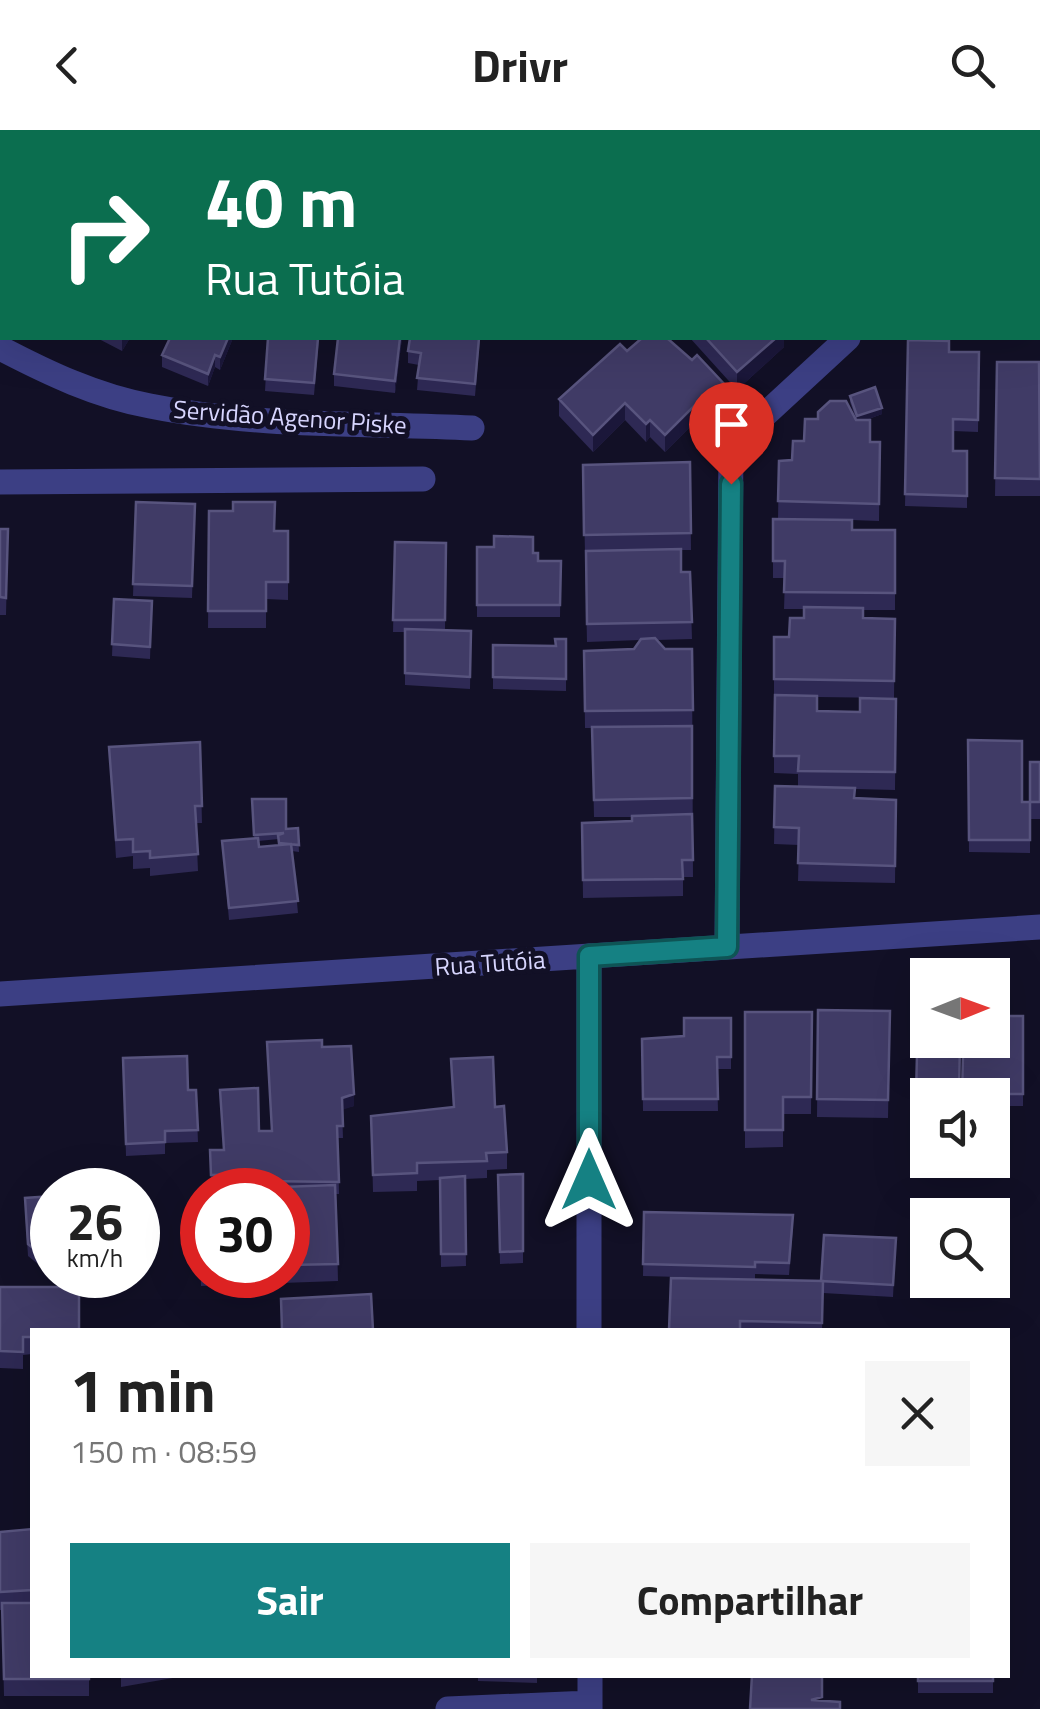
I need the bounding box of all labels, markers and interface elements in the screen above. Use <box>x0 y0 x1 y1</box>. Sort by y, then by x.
text: Drivr <box>472 31 568 99</box>
icon: back <box>40 38 95 93</box>
icon: search <box>945 38 1000 93</box>
text: 40 m <box>205 148 358 254</box>
icon: right <box>40 170 170 300</box>
text: Rua Tutóia <box>205 244 405 312</box>
pin <box>689 382 774 485</box>
street label: Servidão Agenor Piske <box>172 390 408 444</box>
icon: arrive <box>704 397 759 452</box>
street label: Rua Tutóia <box>433 940 547 986</box>
north arrow <box>910 958 1010 1058</box>
map controls <box>910 958 1010 1298</box>
button: sound <box>910 1078 1010 1178</box>
position arrow <box>537 1128 641 1232</box>
speed limit sign: 30 <box>180 1168 310 1298</box>
text: 26 <box>67 1183 123 1259</box>
button: search <box>910 1198 1010 1298</box>
text: km/h <box>67 1239 123 1277</box>
text: 1 min <box>70 1344 216 1435</box>
button: close <box>865 1361 970 1466</box>
text: 150 m · 08:59 <box>70 1427 257 1475</box>
button: Sair <box>70 1543 510 1658</box>
button: Compartilhar <box>530 1543 970 1658</box>

